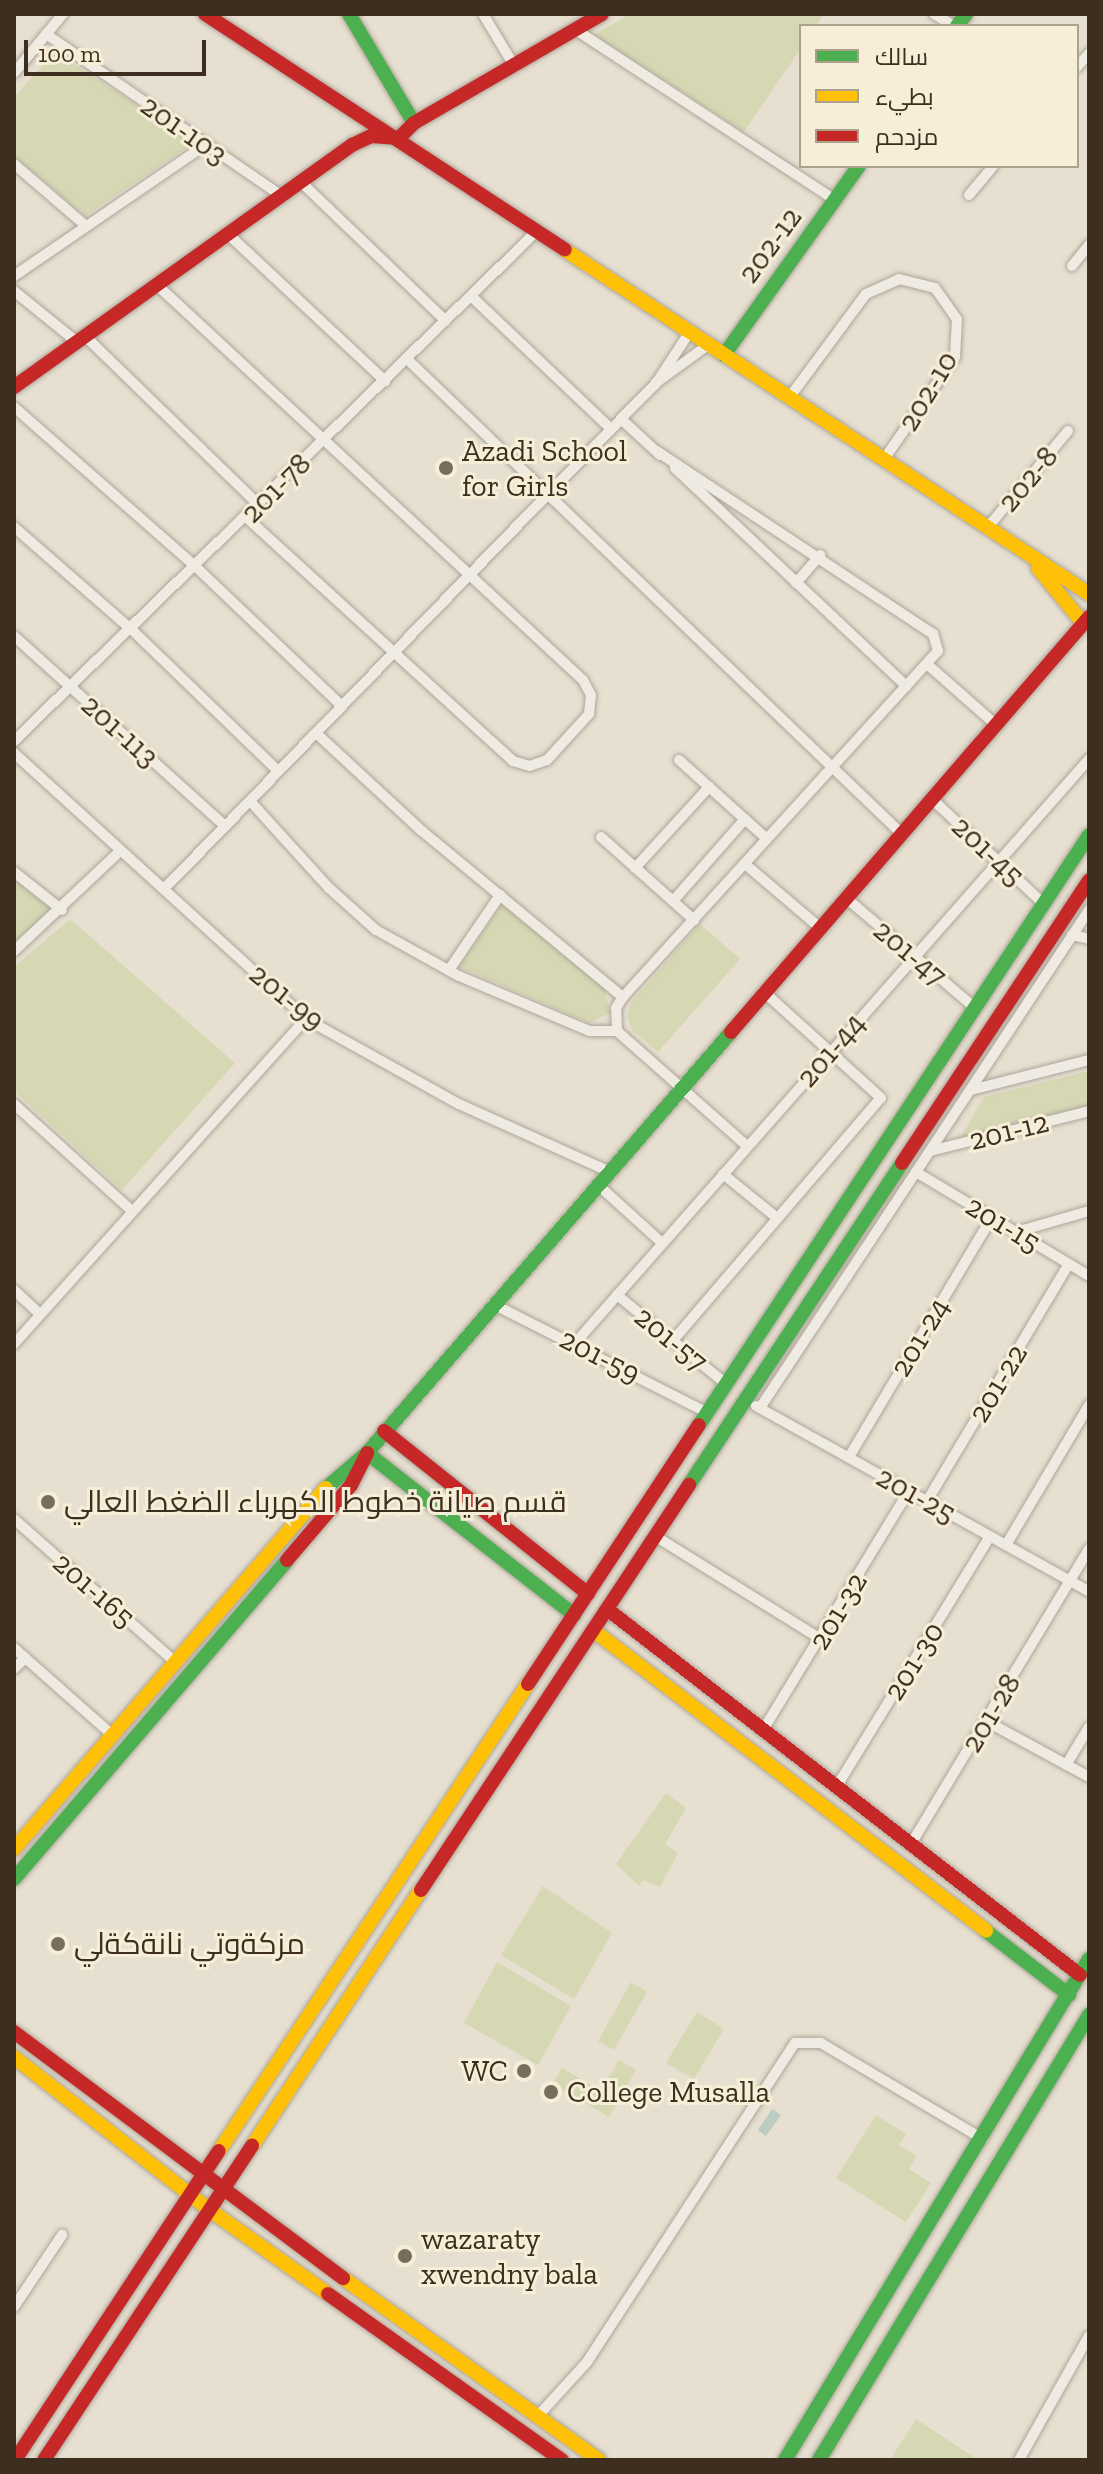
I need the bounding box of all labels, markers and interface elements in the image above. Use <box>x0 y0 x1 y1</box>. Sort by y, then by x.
scale bar <box>28 24 210 74</box>
legend <box>799 24 1079 168</box>
text: 100 m <box>38 39 101 68</box>
text: سالك <box>875 42 928 71</box>
text: بطيء <box>875 82 934 111</box>
street label: 201-103 <box>134 87 234 173</box>
text: مزدحم <box>875 122 938 151</box>
street label: 202-12 <box>730 200 810 290</box>
street label: 202-10 <box>890 344 966 438</box>
place label: Azadi School for Girls <box>462 433 627 504</box>
street label: 202-8 <box>990 439 1066 519</box>
street label: 201-78 <box>234 446 318 530</box>
marker: Azadi School for Girls <box>437 459 455 477</box>
street label: 201-113 <box>74 687 166 775</box>
street label: 201-45 <box>944 809 1032 893</box>
street label: 201-47 <box>866 912 954 994</box>
street label: 201-99 <box>242 956 332 1038</box>
street label: 201-44 <box>789 1005 873 1095</box>
street label: 201-12 <box>965 1104 1053 1158</box>
street label: 201-15 <box>959 1188 1047 1260</box>
street label: 201-24 <box>883 1291 957 1383</box>
street label: 201-57 <box>627 1299 715 1379</box>
street label: 201-59 <box>554 1321 646 1391</box>
street label: 201-22 <box>961 1337 1035 1429</box>
street label: 201-25 <box>870 1459 962 1531</box>
place label: قسم صيانة خطوط الكهرباء الضغط العالي <box>64 1484 567 1520</box>
marker: قسم صيانة خطوط الكهرباء الضغط العالي <box>39 1493 57 1511</box>
street label: 201-165 <box>46 1545 142 1635</box>
street label: 201-32 <box>801 1566 875 1656</box>
street label: 201-30 <box>876 1615 952 1707</box>
street label: 201-28 <box>954 1667 1028 1759</box>
place label: مزكةوتي نانةكةلي <box>74 1926 305 1962</box>
marker: مزكةوتي نانةكةلي <box>49 1935 67 1953</box>
place label: WC <box>461 2053 508 2089</box>
marker: WC <box>515 2062 533 2080</box>
place label: College Musalla <box>567 2074 770 2110</box>
marker: College Musalla <box>542 2083 560 2101</box>
place label: wazaraty xwendny bala <box>421 2221 598 2292</box>
marker: wazaraty xwendny bala <box>396 2247 414 2265</box>

